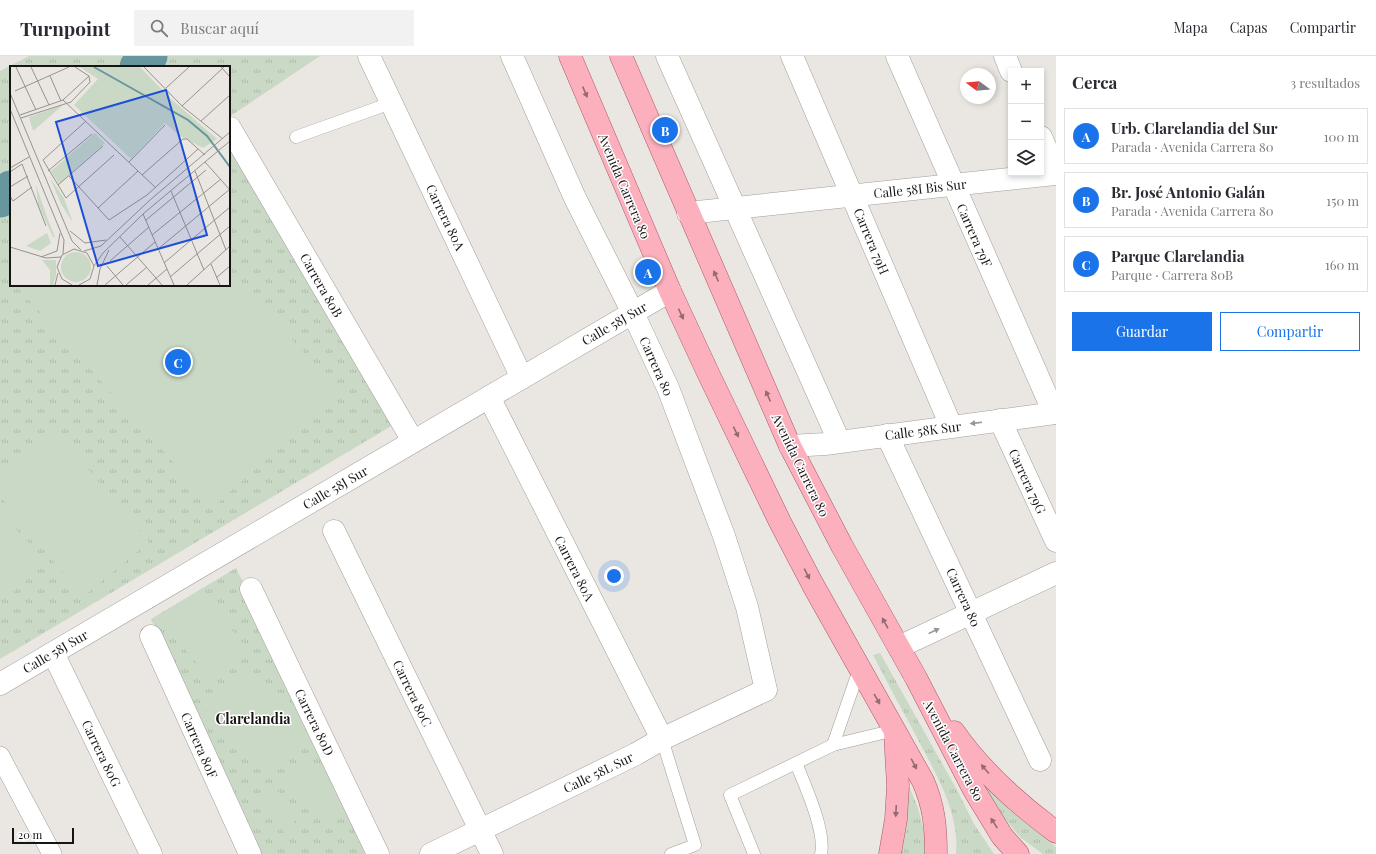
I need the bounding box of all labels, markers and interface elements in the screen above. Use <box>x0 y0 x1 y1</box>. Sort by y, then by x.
search box <box>134 10 414 46</box>
text: Turnpoint <box>20 15 110 41</box>
icon: search <box>148 17 170 39</box>
text: Buscar aquí <box>180 18 259 38</box>
text: Mapa <box>1173 18 1208 37</box>
text: Capas <box>1230 18 1268 37</box>
text: Compartir <box>1290 18 1356 37</box>
inset map <box>10 66 230 286</box>
north arrow <box>960 68 996 104</box>
map controls <box>1008 68 1044 176</box>
button: + <box>1008 68 1044 104</box>
text: Cerca <box>1072 71 1117 93</box>
text: 3 resultados <box>1290 74 1360 91</box>
one-way arrow <box>582 86 588 97</box>
button: − <box>1008 104 1044 140</box>
pin: B <box>652 115 678 145</box>
text: Urb. Clarelandia del Sur <box>1111 118 1278 138</box>
text: A <box>1082 128 1090 145</box>
text: 100 m <box>1324 128 1359 145</box>
street label: Avenida Carrera 80 <box>595 130 655 241</box>
text: Parada · Avenida Carrera 80 <box>1111 138 1273 155</box>
button: layers <box>1008 140 1044 176</box>
street label: Calle 58I Bis Sur <box>873 175 968 201</box>
street label: Carrera 80A <box>423 181 470 254</box>
text: Br. José Antonio Galán <box>1111 182 1265 202</box>
text: B <box>1082 192 1090 209</box>
text: 150 m <box>1326 192 1359 209</box>
street label: Carrera 79F <box>953 201 997 270</box>
text: Parada · Avenida Carrera 80 <box>1111 202 1273 219</box>
street label: Carrera 79H <box>850 205 894 277</box>
text: Parque Clarelandia <box>1111 246 1244 266</box>
street label: Carrera 80B <box>297 250 347 320</box>
text: C <box>1081 256 1091 273</box>
text: 160 m <box>1325 256 1359 273</box>
pin: A <box>635 257 661 287</box>
text: Parque · Carrera 80B <box>1111 266 1233 283</box>
one-way arrow <box>713 271 719 282</box>
street label: Calle 58J Sur <box>578 297 650 348</box>
one-way arrow <box>678 309 684 321</box>
button: Guardar <box>1072 312 1212 351</box>
button: Compartir <box>1220 312 1360 351</box>
street label: Carrera 80 <box>636 334 678 399</box>
pin: C <box>165 347 191 377</box>
one-way arrow <box>764 389 770 401</box>
street label: Avenida Carrera 80 <box>768 410 833 520</box>
street label: Calle 58K Sur <box>884 417 962 443</box>
one-way arrow <box>970 420 982 426</box>
one-way arrow <box>733 426 739 437</box>
street label: Carrera 79G <box>1006 446 1050 516</box>
street label: Calle 58J Sur <box>299 461 371 512</box>
street label: Carrera 80A <box>551 532 599 604</box>
street label: Carrera 80 <box>943 565 985 629</box>
your location <box>604 566 624 586</box>
one-way arrow <box>804 568 810 579</box>
one-way arrow <box>882 617 888 629</box>
street label: Calle 58J Sur <box>19 625 91 676</box>
one-way arrow <box>928 628 940 634</box>
street label: Carrera 80C <box>390 657 436 729</box>
street label: Carrera 80D <box>291 686 339 758</box>
one-way arrow <box>874 693 881 705</box>
street label: Avenida Carrera 80 <box>920 695 988 804</box>
street label: Carrera 80F <box>178 709 222 781</box>
district label: Clarelandia <box>215 709 291 728</box>
street label: Carrera 80G <box>79 717 125 789</box>
street label: Calle 58L Sur <box>560 748 636 796</box>
one-way arrow <box>911 758 918 769</box>
one-way arrow <box>980 764 989 774</box>
one-way arrow <box>893 805 900 817</box>
one-way arrow <box>990 818 998 828</box>
scale bar <box>12 826 74 845</box>
text: 20 m <box>18 827 42 842</box>

